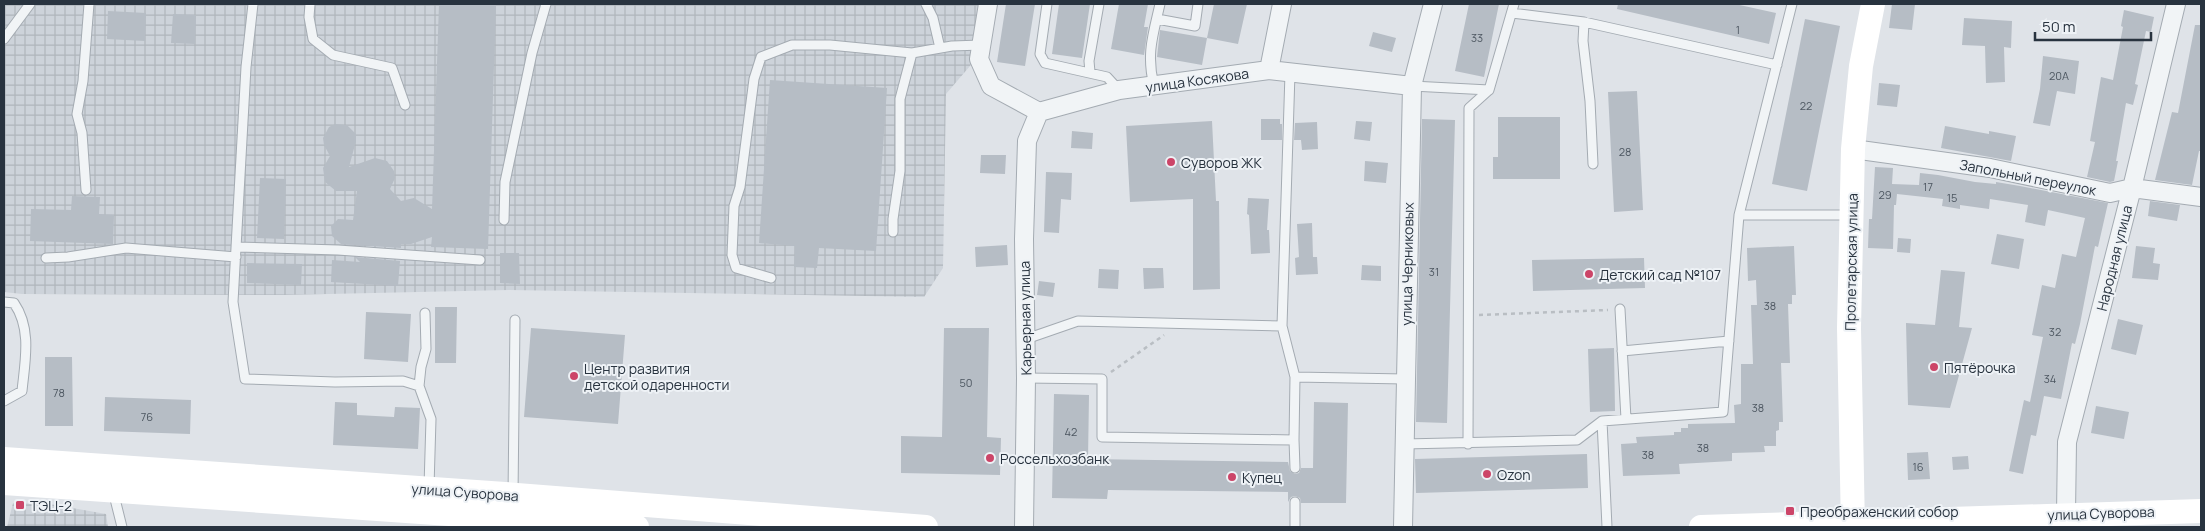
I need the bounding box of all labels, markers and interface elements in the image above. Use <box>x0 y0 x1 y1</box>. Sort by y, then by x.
scale bar <box>2035 10 2151 42</box>
text: 50 m <box>2042 16 2076 37</box>
house number: 1 <box>1736 22 1740 37</box>
house number: 33 <box>1471 30 1483 45</box>
street label: улица Косякова <box>1144 63 1250 97</box>
house number: 20А <box>2049 68 2069 83</box>
house number: 22 <box>1800 98 1812 113</box>
house number: 28 <box>1619 144 1631 159</box>
place label: Суворов ЖК <box>1181 153 1263 172</box>
street label: Запольный переулок <box>1958 154 2099 200</box>
marker: Суворов ЖК <box>1165 156 1177 168</box>
house number: 17 <box>1923 179 1933 194</box>
house number: 29 <box>1878 187 1892 202</box>
house number: 15 <box>1947 190 1957 205</box>
street label: Пролетарская улица <box>1840 193 1862 331</box>
street label: улица Черниковых <box>1396 201 1418 326</box>
street label: Народная улица <box>2092 203 2136 313</box>
street label: Карьерная улица <box>1015 261 1035 375</box>
house number: 31 <box>1429 264 1439 279</box>
place label: Детский сад №107 <box>1599 265 1721 284</box>
marker: Детский сад №107 <box>1583 268 1595 280</box>
house number: 38 <box>1764 298 1776 313</box>
house number: 32 <box>2049 324 2061 339</box>
place label: Пятёрочка <box>1944 358 2016 377</box>
place label: Центр развития детской одаренности <box>584 359 729 394</box>
marker: Пятёрочка <box>1928 361 1940 373</box>
marker: Центр развития детской одаренности <box>568 370 580 382</box>
house number: 34 <box>2044 371 2056 386</box>
house number: 50 <box>959 375 973 390</box>
house number: 78 <box>53 385 65 400</box>
house number: 38 <box>1752 400 1764 415</box>
house number: 76 <box>141 409 153 424</box>
house number: 42 <box>1065 424 1077 439</box>
house number: 38 <box>1697 440 1709 455</box>
house number: 38 <box>1642 447 1654 462</box>
place label: Россельхозбанк <box>1000 449 1110 468</box>
marker: Россельхозбанк <box>984 452 996 464</box>
house number: 16 <box>1912 459 1924 474</box>
place label: Ozon <box>1497 465 1531 484</box>
place label: Купец <box>1242 468 1282 487</box>
marker: Ozon <box>1481 468 1493 480</box>
marker: Купец <box>1226 471 1238 483</box>
street label: улица Суворова <box>411 479 519 505</box>
place label: ТЭЦ-2 <box>30 496 72 515</box>
marker: ТЭЦ-2 <box>14 499 26 511</box>
place label: Преображенский собор <box>1800 502 1959 521</box>
street label: улица Суворова <box>2047 502 2155 524</box>
marker: Преображенский собор <box>1784 505 1796 517</box>

